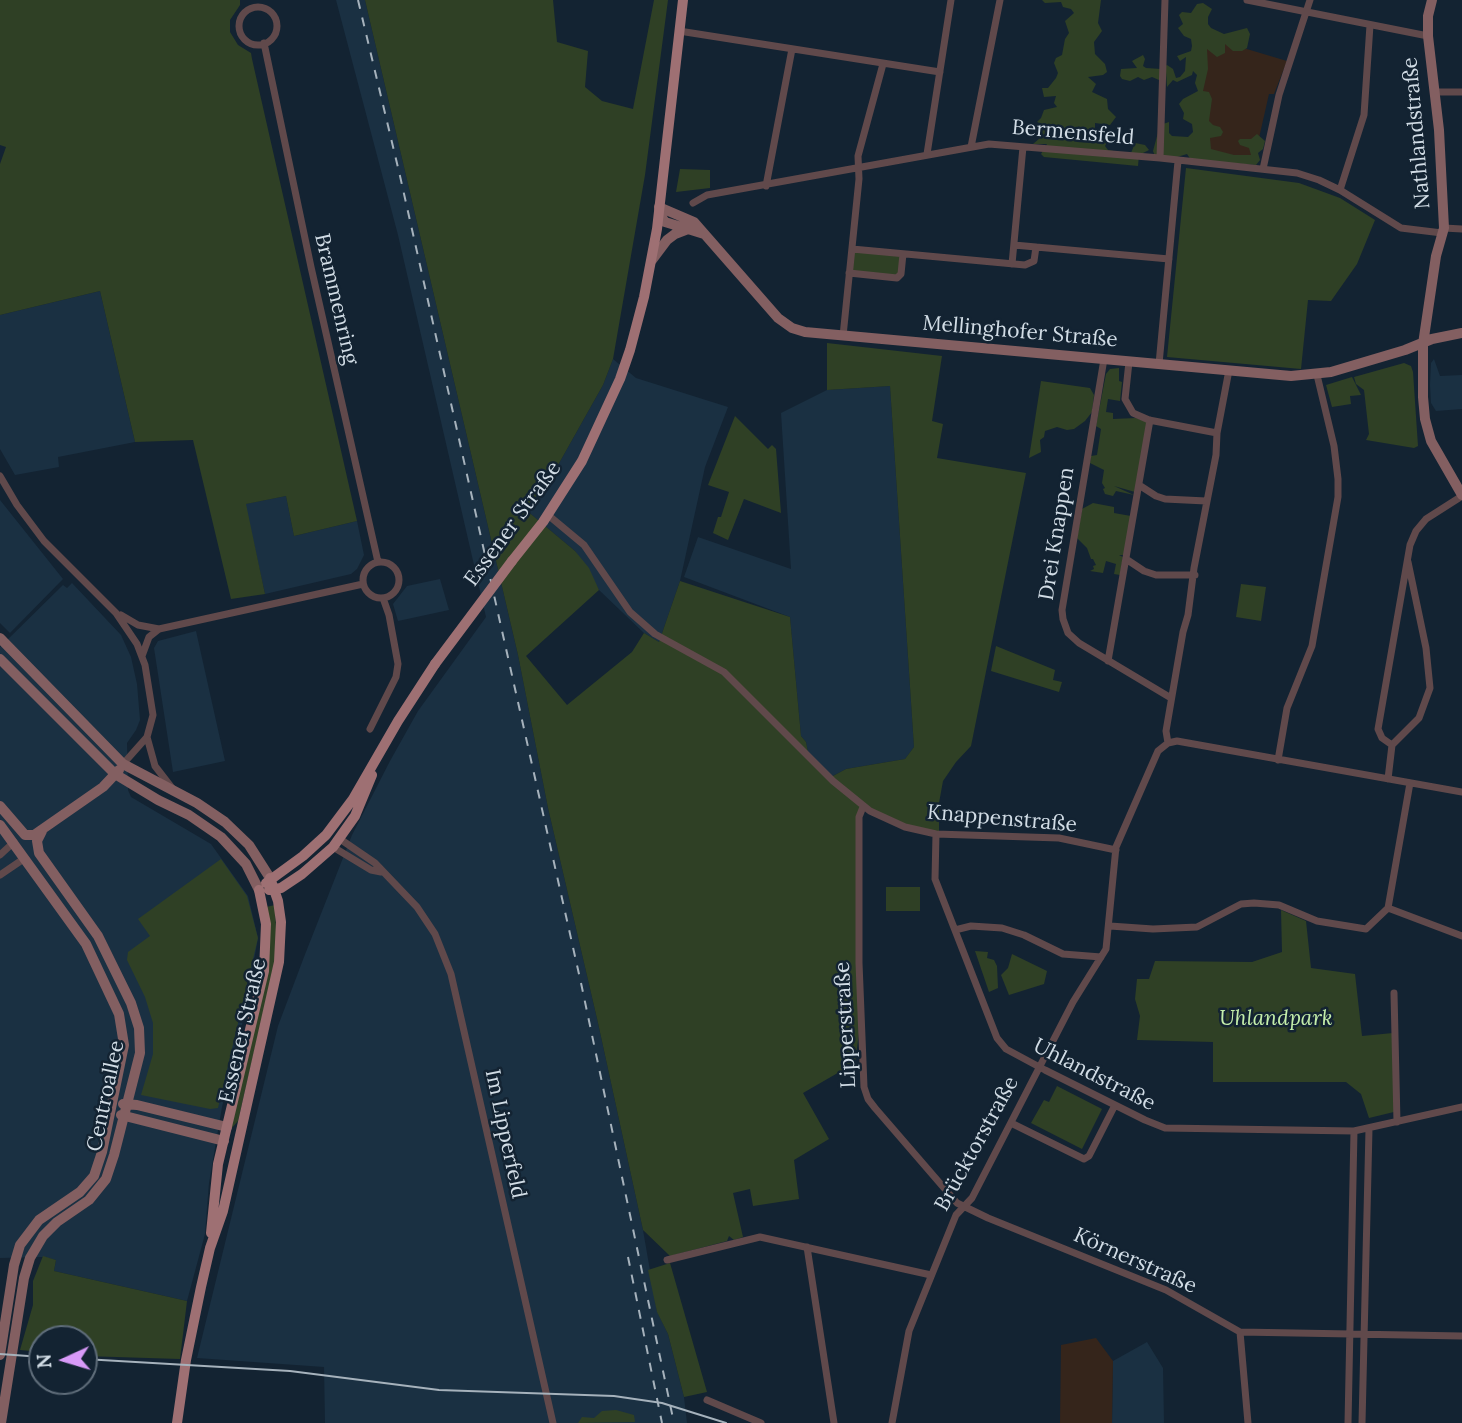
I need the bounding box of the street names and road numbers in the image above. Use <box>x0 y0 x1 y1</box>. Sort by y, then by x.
street label: Nathlandstraße <box>1398 56 1436 210</box>
street label: Bermensfeld <box>1011 115 1135 151</box>
street label: Brammenring <box>309 231 363 367</box>
street label: Mellinghofer Straße <box>921 311 1119 353</box>
street label: Essener Straße <box>459 457 567 591</box>
street label: Drei Knappen <box>1034 466 1080 602</box>
street label: Knappenstraße <box>926 800 1078 838</box>
street label: Essener Straße <box>214 956 272 1106</box>
street label: Lipperstraße <box>830 961 862 1089</box>
street label: Uhlandstraße <box>1029 1033 1159 1117</box>
street label: Centroallee <box>82 1038 130 1154</box>
street label: Im Lipperfeld <box>479 1067 531 1201</box>
street label: Brücktorstraße <box>930 1072 1024 1216</box>
street label: Körnerstraße <box>1070 1223 1200 1299</box>

